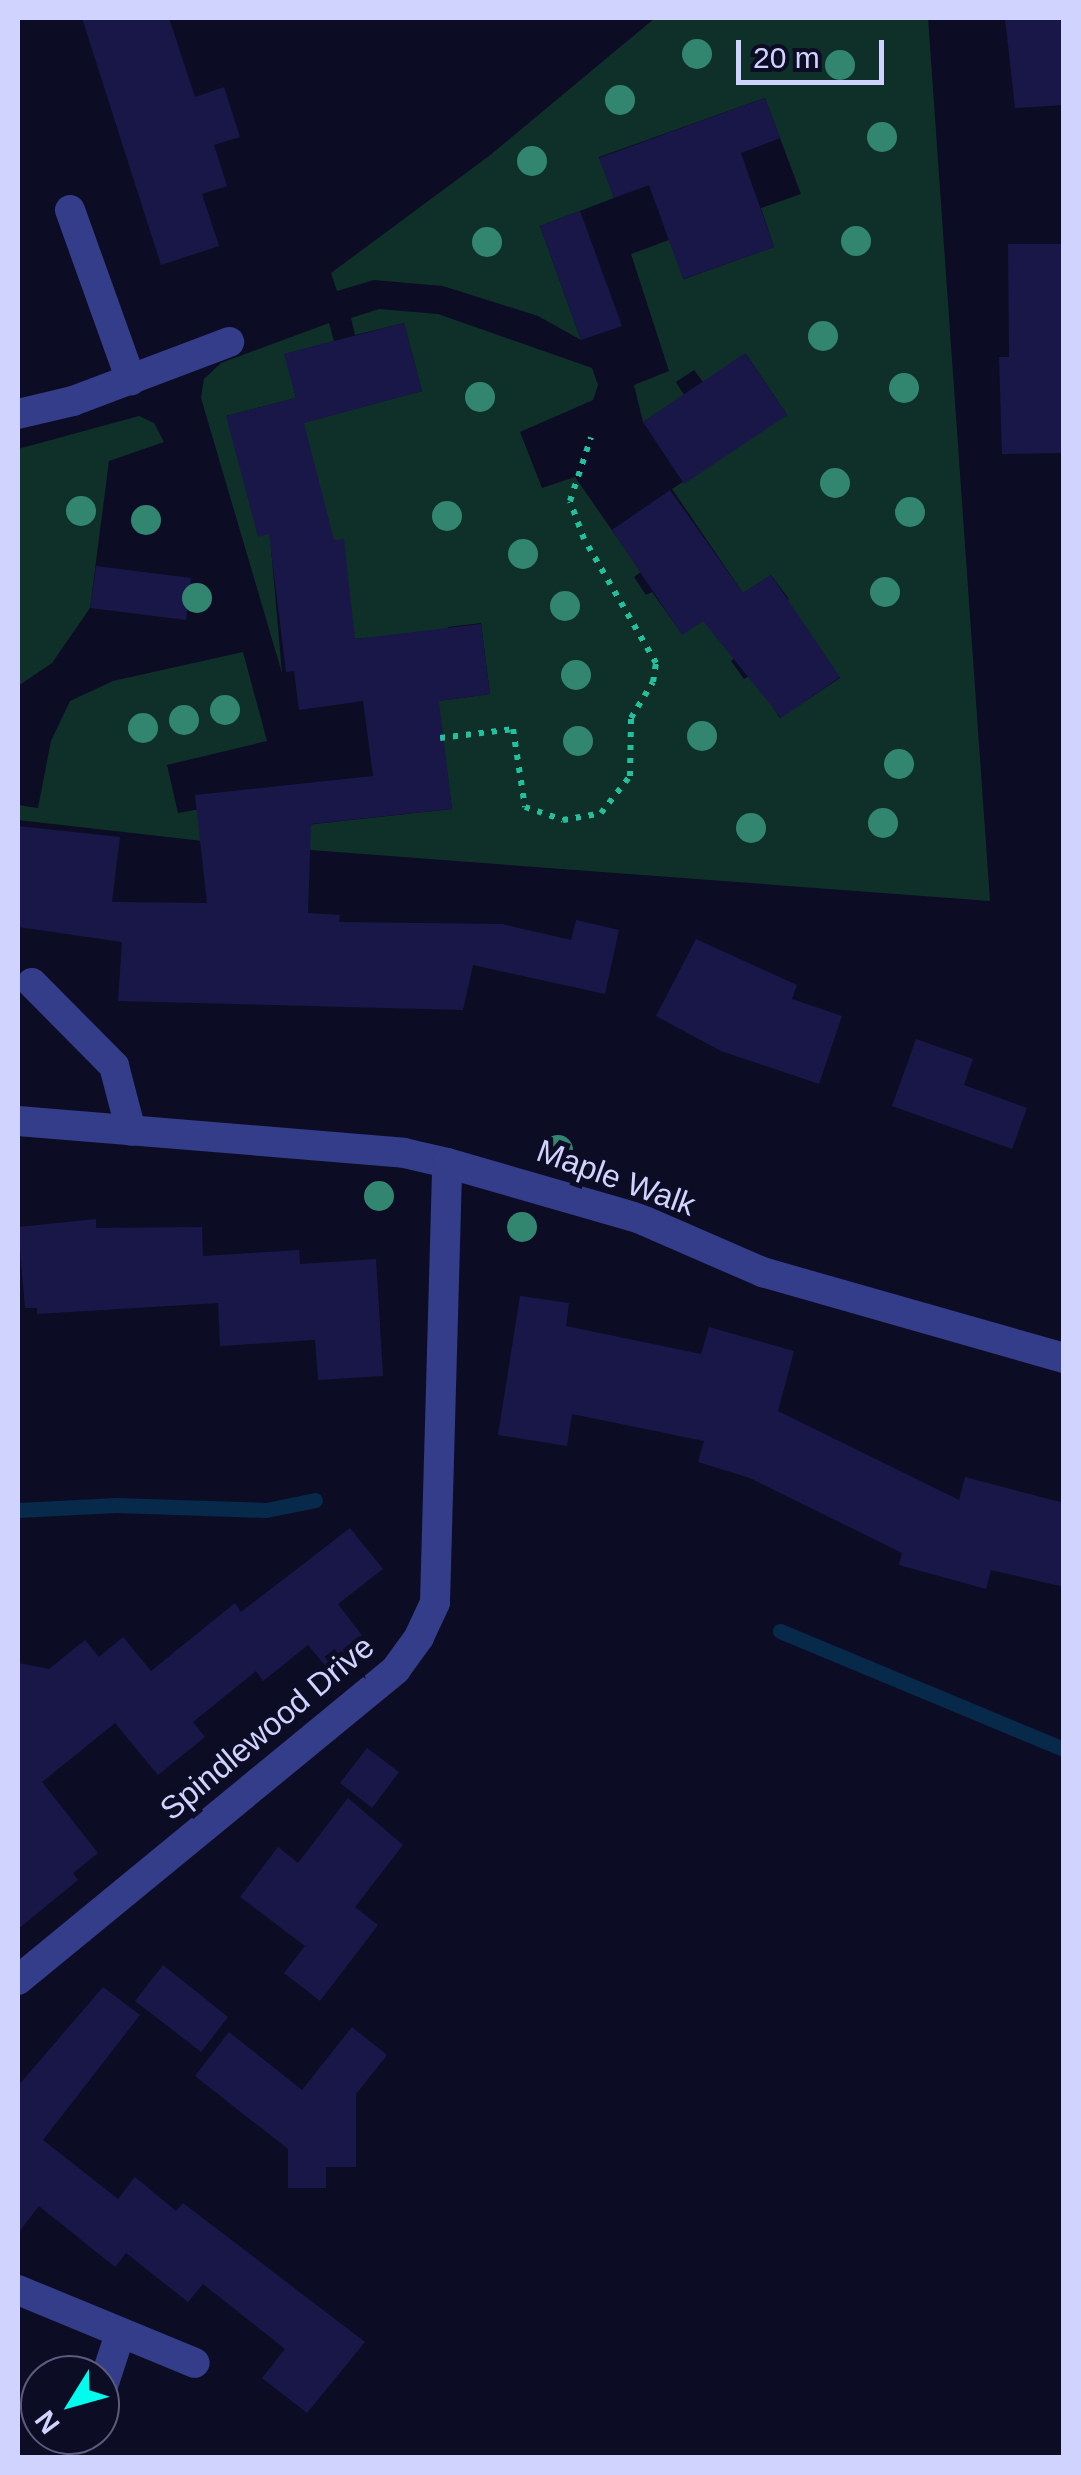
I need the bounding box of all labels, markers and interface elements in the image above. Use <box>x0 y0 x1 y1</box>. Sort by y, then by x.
scale bar <box>741 20 888 82</box>
text: 20 m <box>753 41 820 74</box>
street label: Maple Walk <box>531 1132 701 1224</box>
street label: Spindlewood Drive <box>152 1628 382 1828</box>
north arrow <box>20 2355 120 2455</box>
text: N <box>29 2405 66 2440</box>

